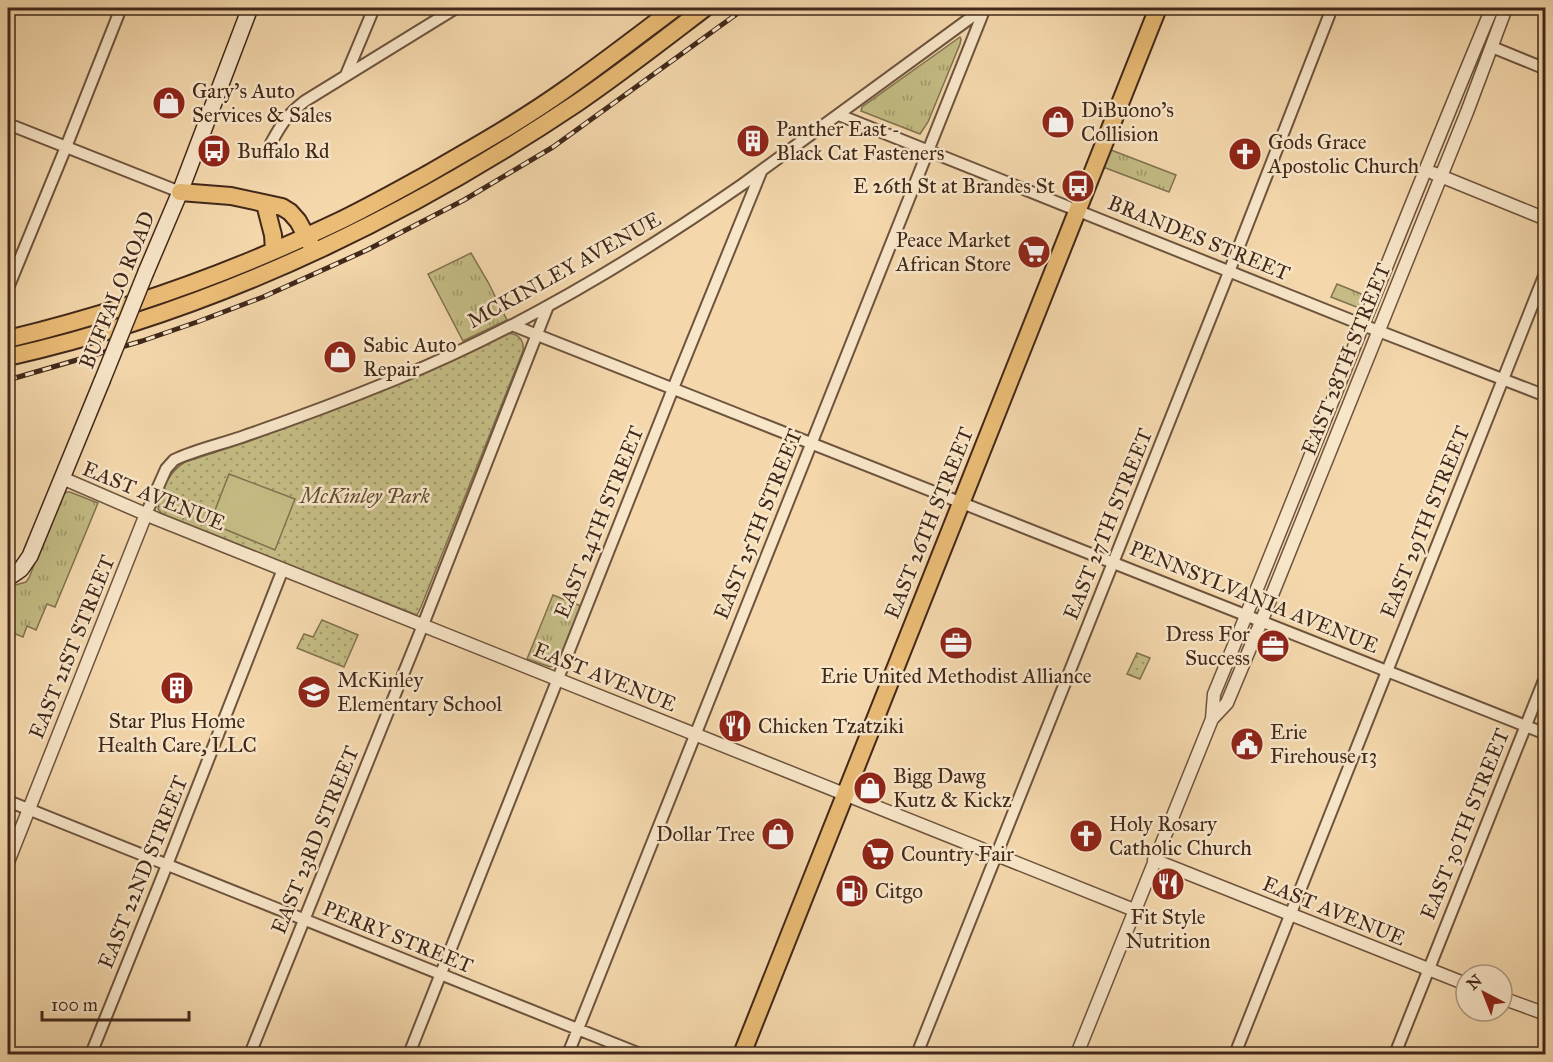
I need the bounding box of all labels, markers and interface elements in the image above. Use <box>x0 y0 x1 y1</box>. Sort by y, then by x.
place label: Gary's Auto Services & Sales <box>192 78 332 128</box>
shop icon: Gary's Auto Services & Sales <box>151 85 187 121</box>
place label: DiBuono's Collision <box>1081 97 1174 147</box>
shop icon: DiBuono's Collision <box>1040 104 1076 140</box>
place label: Panther East - Black Cat Fasteners <box>776 116 944 166</box>
building icon: Panther East - Black Cat Fasteners <box>735 123 771 159</box>
place label: Gods Grace Apostolic Church <box>1267 129 1420 179</box>
bus stop icon: Buffalo Rd <box>196 133 232 169</box>
church icon: Gods Grace Apostolic Church <box>1227 136 1263 172</box>
place label: Buffalo Rd <box>237 138 330 164</box>
bus stop icon: E 26th St at Brandes St <box>1060 168 1096 204</box>
place label: E 26th St at Brandes St <box>853 173 1056 199</box>
street label: BRANDES STREET <box>1104 190 1294 286</box>
street label: MCKINLEY AVENUE <box>463 206 665 334</box>
street label: BUFFALO ROAD <box>74 207 160 373</box>
place label: Peace Market African Store <box>895 227 1012 277</box>
supermarket icon: Peace Market African Store <box>1016 234 1052 270</box>
street label: EAST 28TH STREET <box>1296 259 1396 459</box>
place label: Sabic Auto Repair <box>363 332 457 382</box>
shop icon: Sabic Auto Repair <box>322 339 358 375</box>
street label: EAST 24TH STREET <box>549 422 649 622</box>
street label: EAST 29TH STREET <box>1375 422 1475 622</box>
street label: EAST 26TH STREET <box>879 423 979 623</box>
street label: EAST 25TH STREET <box>708 425 808 623</box>
street label: EAST 27TH STREET <box>1058 425 1158 623</box>
street label: EAST AVENUE <box>79 456 229 536</box>
park label: McKinley Park <box>298 483 431 509</box>
street label: PENNSYLVANIA AVENUE <box>1126 535 1382 659</box>
street label: EAST 21ST STREET <box>23 551 121 743</box>
place label: Dress For Success <box>1165 621 1250 671</box>
office icon: Erie United Methodist Alliance <box>938 625 974 661</box>
office icon: Dress For Success <box>1255 628 1291 664</box>
street label: EAST AVENUE <box>530 637 680 717</box>
place label: Erie United Methodist Alliance <box>820 663 1092 689</box>
place label: McKinley Elementary School <box>337 667 502 717</box>
building icon: Star Plus Home Health Care, LLC <box>159 670 195 706</box>
school or university icon: McKinley Elementary School <box>296 674 332 710</box>
place label: Star Plus Home Health Care, LLC <box>97 708 257 758</box>
restaurant icon: Chicken Tzatziki <box>717 708 753 744</box>
place label: Chicken Tzatziki <box>758 713 904 739</box>
place label: Erie Firehouse 13 <box>1270 719 1377 769</box>
street label: EAST 30TH STREET <box>1415 725 1515 923</box>
public building icon: Erie Firehouse 13 <box>1229 726 1265 762</box>
street label: EAST 23RD STREET <box>265 742 365 938</box>
place label: Bigg Dawg Kutz & Kickz <box>893 763 1012 813</box>
shop icon: Bigg Dawg Kutz & Kickz <box>852 770 888 806</box>
street label: EAST 22ND STREET <box>92 772 194 972</box>
place label: Holy Rosary Catholic Church <box>1109 811 1252 861</box>
shop icon: Dollar Tree <box>760 816 796 852</box>
church icon: Holy Rosary Catholic Church <box>1068 818 1104 854</box>
place label: Dollar Tree <box>656 821 755 847</box>
supermarket icon: Country Fair <box>860 836 896 872</box>
place label: Country Fair <box>901 841 1014 867</box>
restaurant icon: Fit Style Nutrition <box>1150 866 1186 902</box>
street label: EAST AVENUE <box>1259 871 1409 951</box>
fuel station icon: Citgo <box>834 873 870 909</box>
place label: Citgo <box>875 878 923 904</box>
street label: PERRY STREET <box>319 895 477 979</box>
place label: Fit Style Nutrition <box>1126 904 1210 954</box>
north arrow <box>1454 963 1514 1023</box>
text: N <box>1463 970 1486 994</box>
scale bar <box>42 984 189 1022</box>
text: 100 m <box>51 994 98 1016</box>

